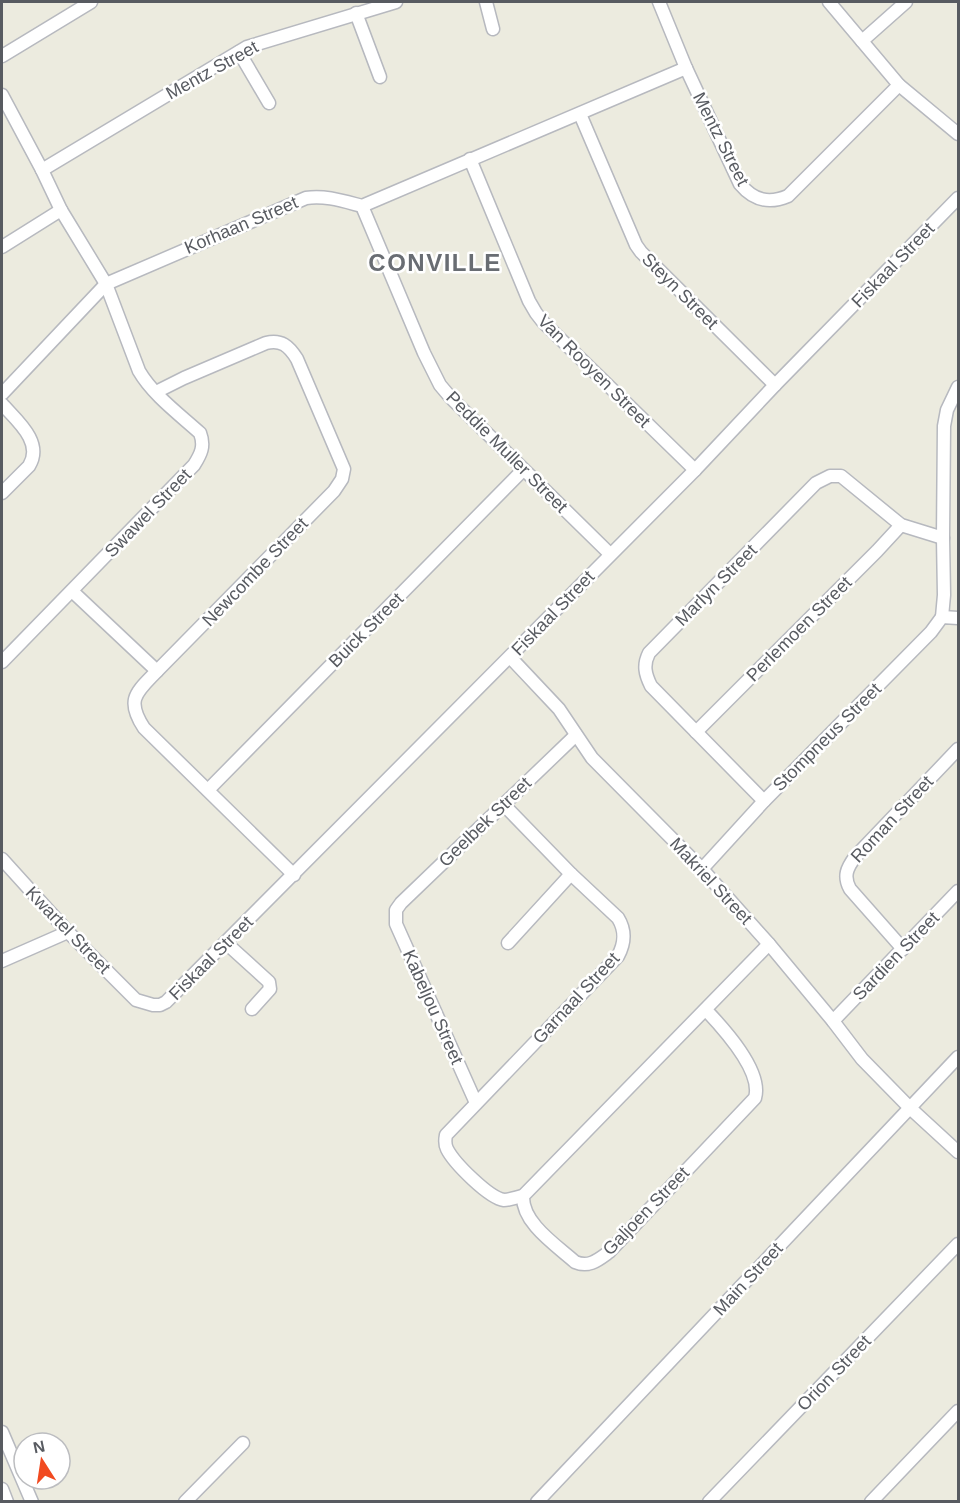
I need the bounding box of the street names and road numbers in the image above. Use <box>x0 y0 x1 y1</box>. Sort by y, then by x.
street label: Mentz Street <box>163 37 261 103</box>
street label: Mentz Street <box>689 89 753 189</box>
street label: Korhaan Street <box>181 192 301 258</box>
street label: Fiskaal Street <box>848 218 938 312</box>
street label: Steyn Street <box>638 249 722 333</box>
street label: Van Rooyen Street <box>534 311 654 431</box>
street label: Peddie Muller Street <box>442 387 572 517</box>
street label: Swawel Street <box>101 465 195 561</box>
street label: Newcombe Street <box>198 514 312 630</box>
street label: Marlyn Street <box>671 540 761 630</box>
street label: Fiskaal Street <box>508 566 598 660</box>
street label: Perlemoen Street <box>742 572 856 686</box>
street label: Buick Street <box>325 589 407 671</box>
street label: Stompneus Street <box>769 679 885 795</box>
street label: Roman Street <box>847 772 937 866</box>
street label: Geelbek Street <box>435 773 535 871</box>
street label: Makriel Street <box>666 834 756 928</box>
street label: Kwartel Street <box>22 882 114 978</box>
street label: Sardien Street <box>849 908 943 1004</box>
street label: Fiskaal Street <box>165 912 257 1004</box>
street label: Kabeljou Street <box>399 947 467 1067</box>
street label: Garnaal Street <box>529 948 623 1048</box>
street label: Galjoen Street <box>599 1163 693 1259</box>
street label: Main Street <box>709 1239 787 1319</box>
street label: Orion Street <box>793 1331 875 1415</box>

